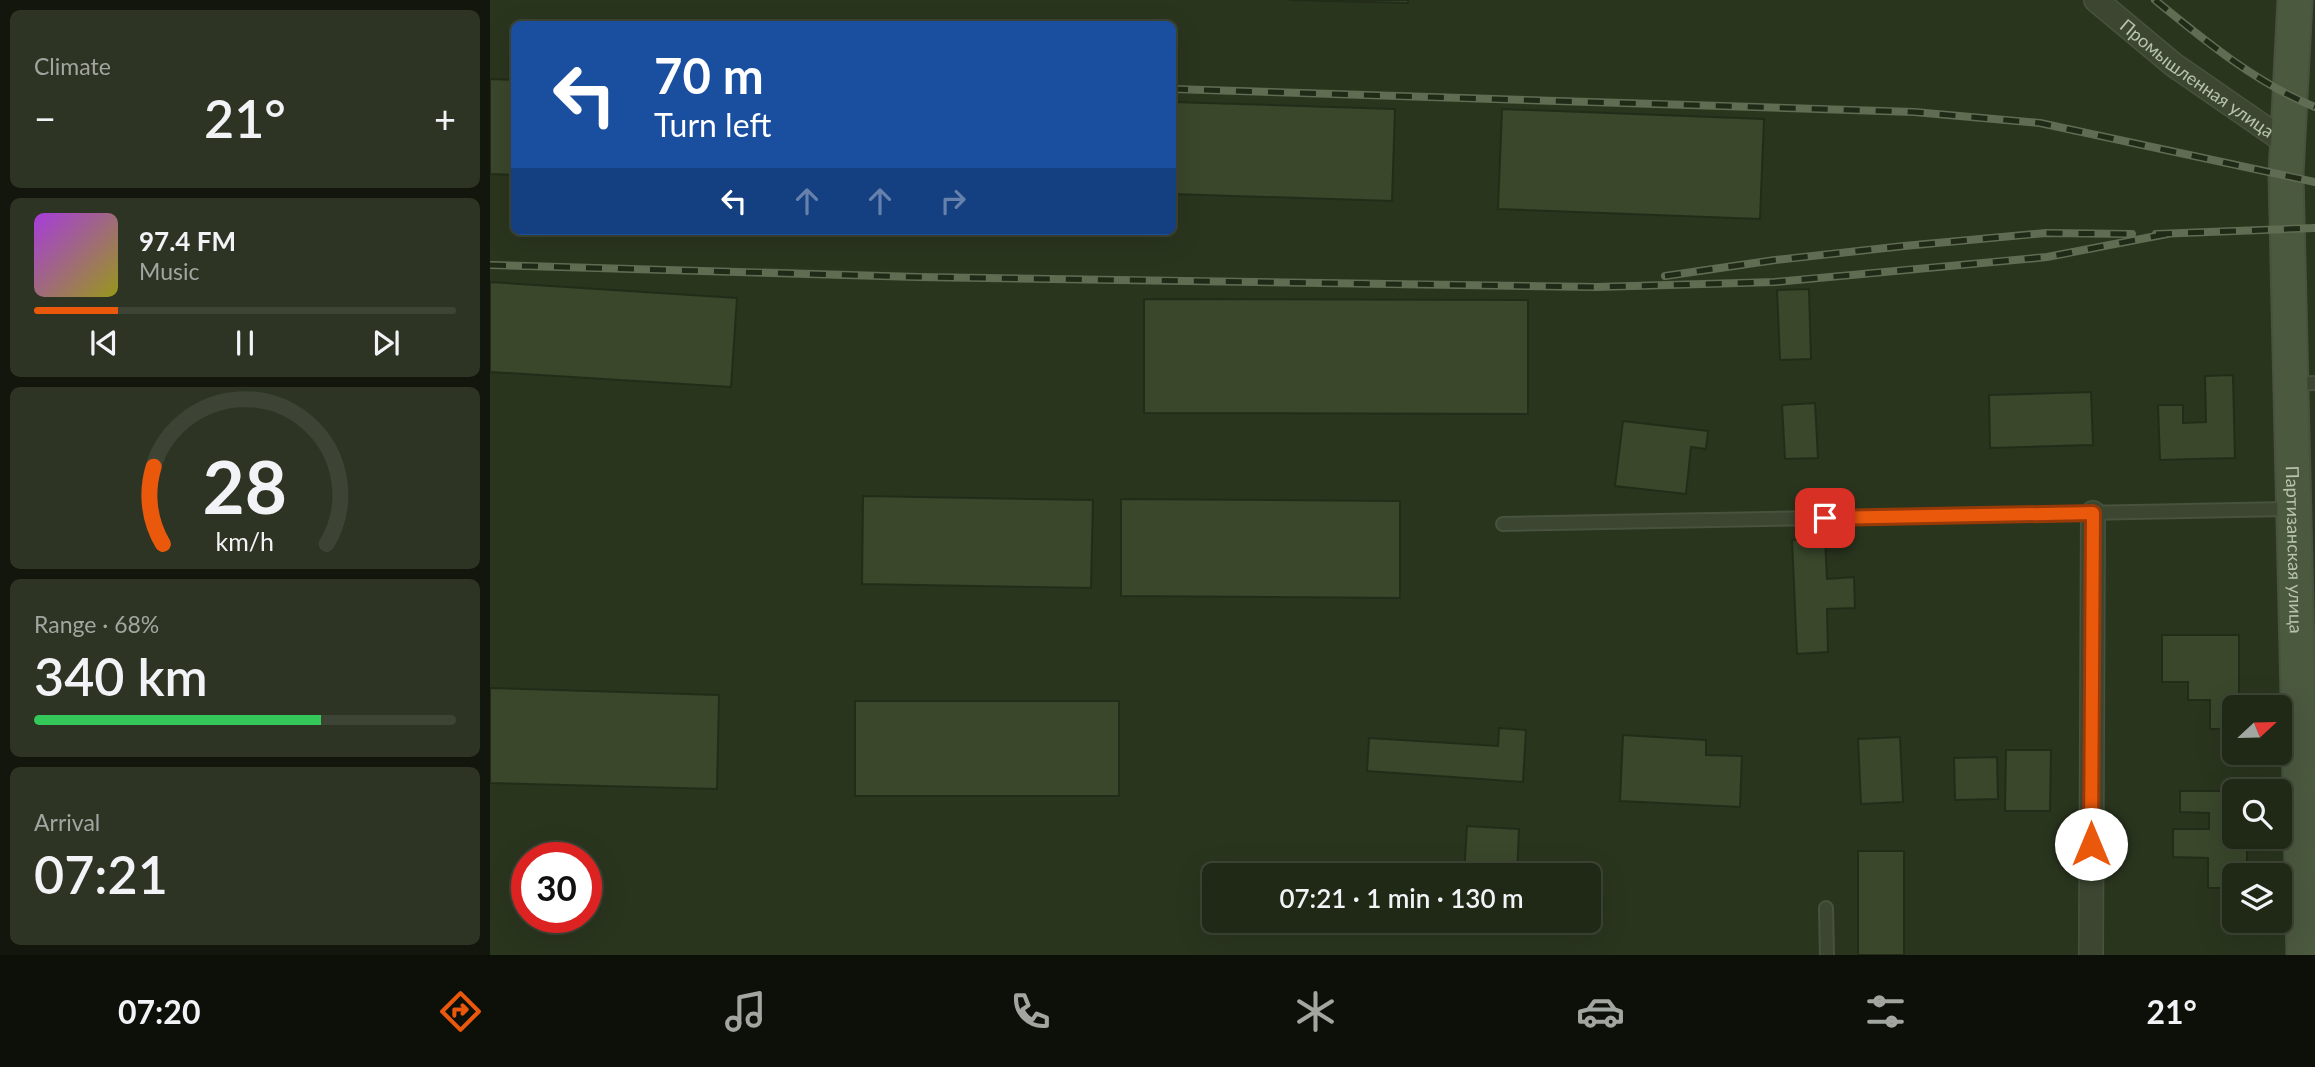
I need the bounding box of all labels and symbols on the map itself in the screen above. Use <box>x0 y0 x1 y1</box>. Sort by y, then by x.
street label: Промышленная улица <box>2116 14 2279 142</box>
street label: Партизанская улица <box>2282 465 2308 634</box>
pin <box>1795 488 1855 548</box>
north arrow <box>2222 695 2292 765</box>
position arrow <box>2054 807 2128 881</box>
speed limit sign: 30 <box>511 842 602 933</box>

